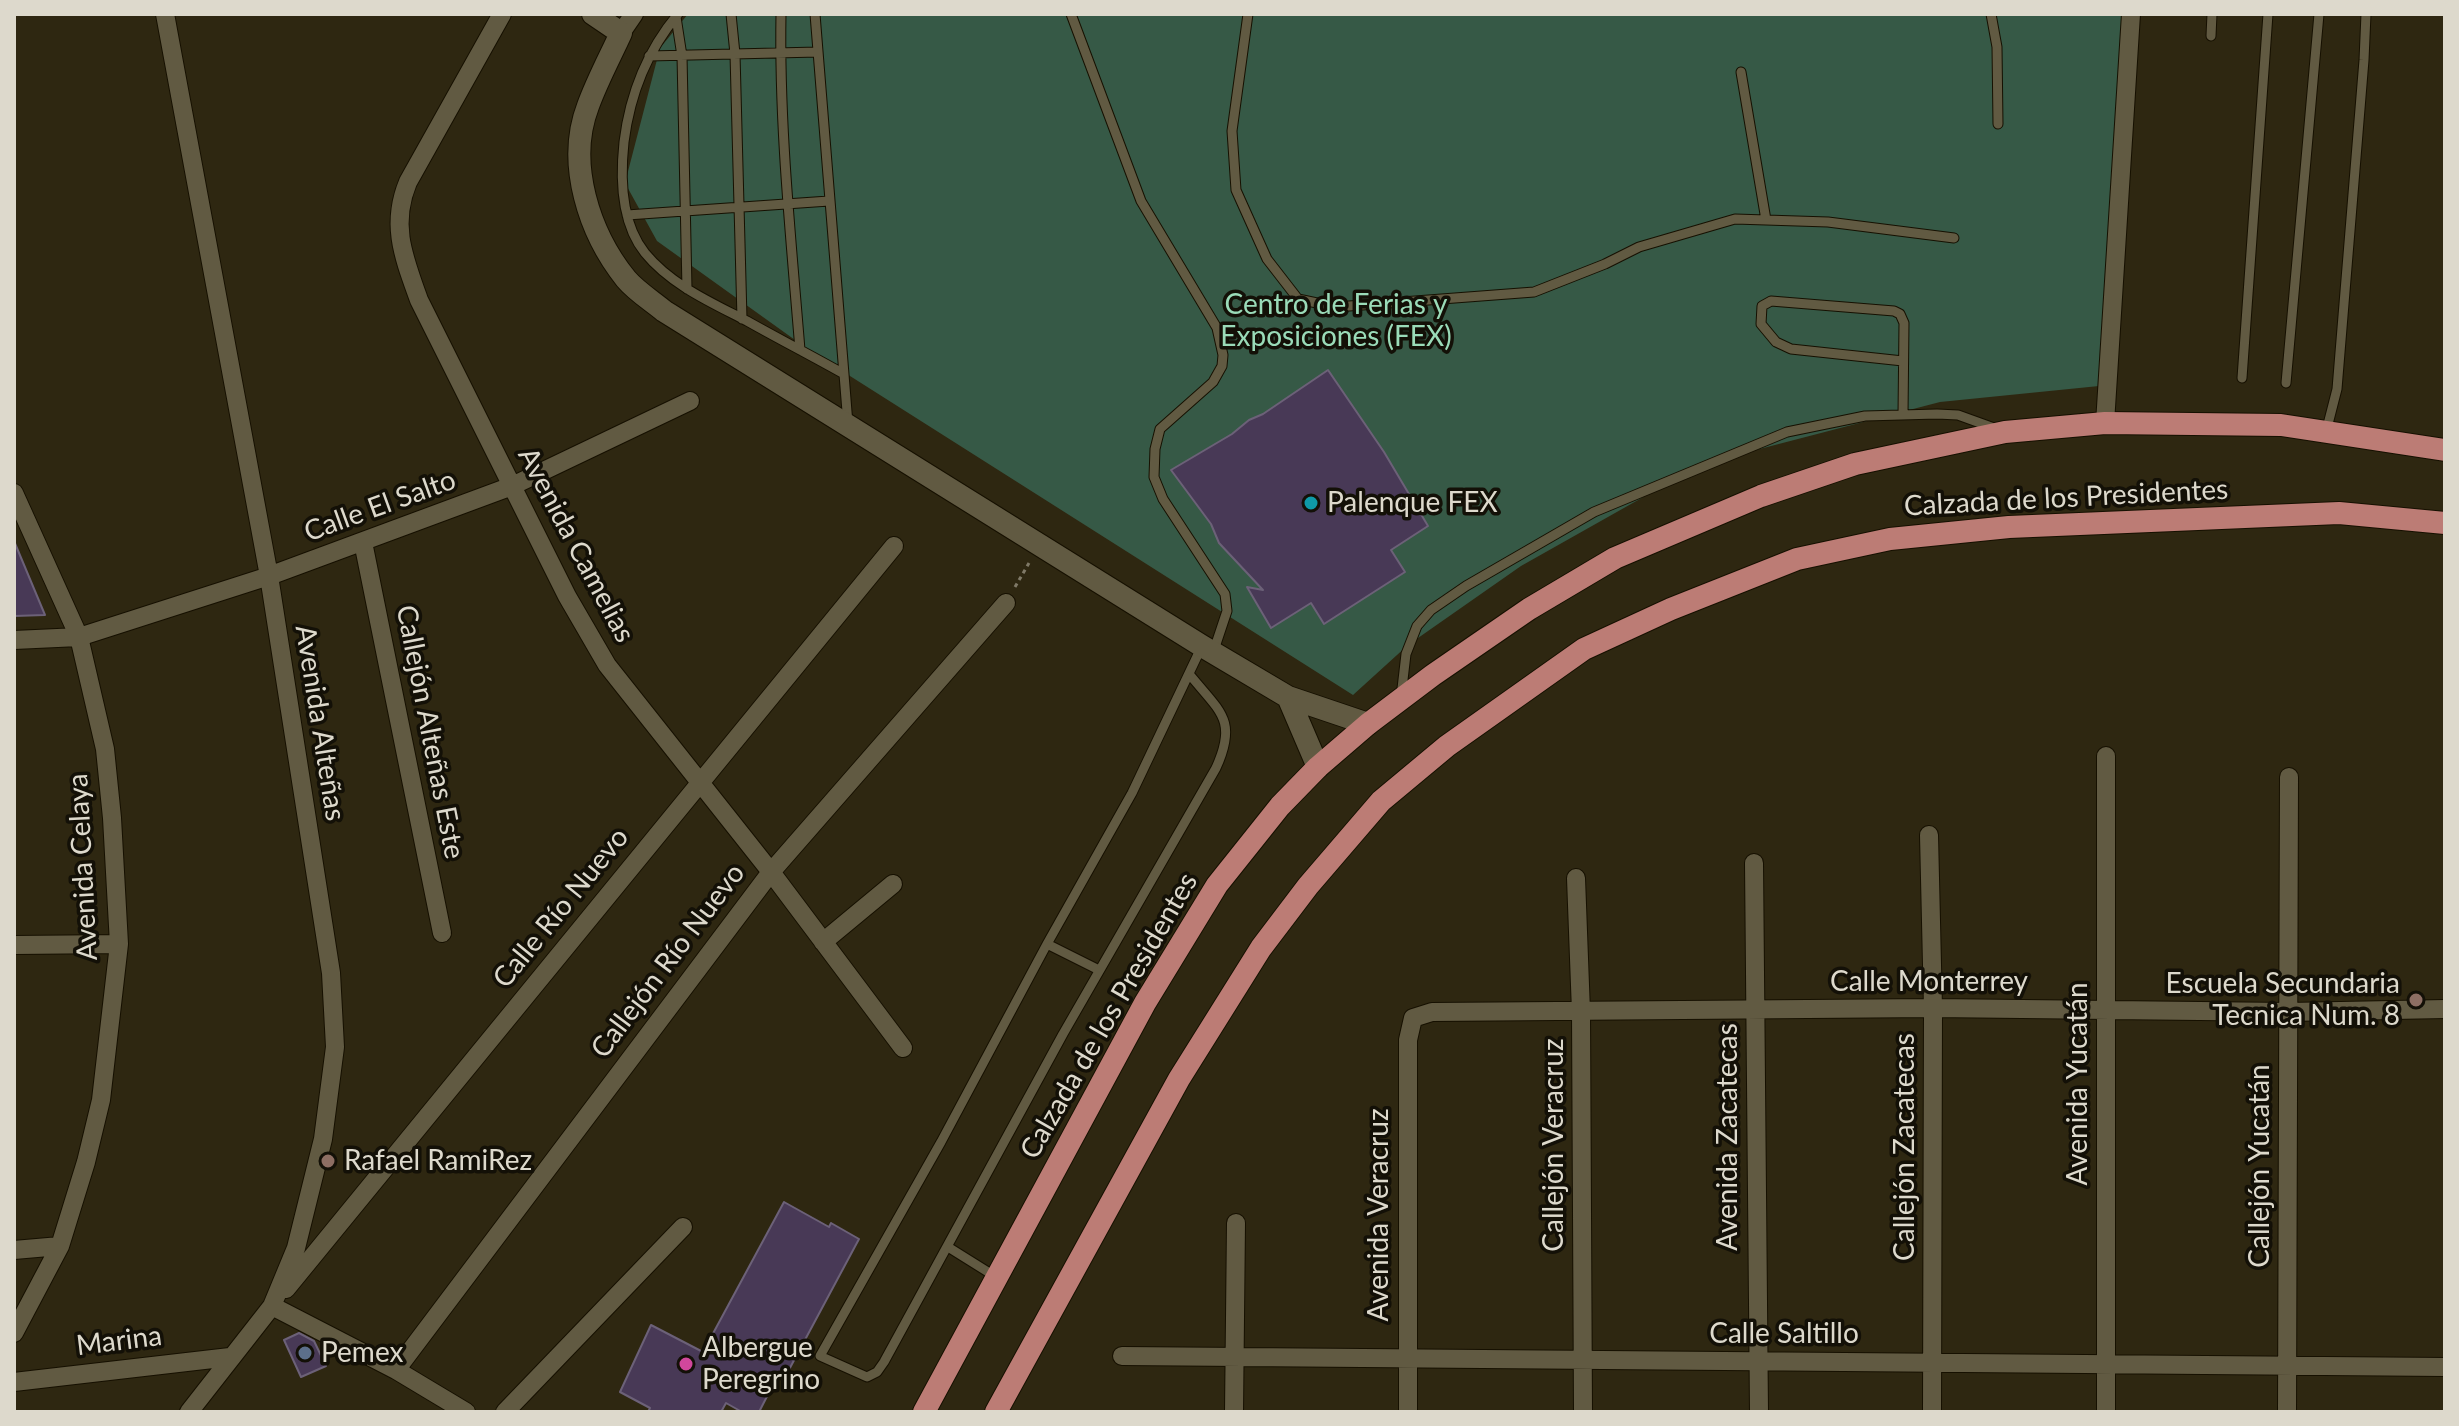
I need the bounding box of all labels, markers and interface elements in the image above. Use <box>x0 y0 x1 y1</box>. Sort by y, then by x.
park label: Centro de Ferias y Exposiciones (FEX) <box>1220 288 1452 354</box>
street label: Avenida Camelias <box>511 442 641 648</box>
street label: Calle El Salto <box>300 463 460 549</box>
street label: Calzada de los Presidentes <box>1903 473 2229 523</box>
place label: Palenque FEX <box>1327 486 1498 520</box>
marker: Palenque FEX <box>1302 494 1320 512</box>
street label: Callejón Alteñas Este <box>389 602 471 862</box>
street label: Avenida Alteñas <box>288 623 352 823</box>
street label: Avenida Celaya <box>61 773 105 961</box>
street label: Calle Río Nuevo <box>486 821 636 995</box>
street label: Callejón Río Nuevo <box>584 857 752 1065</box>
street label: Calzada de los Presidentes <box>1013 867 1205 1165</box>
street label: Calle Monterrey <box>1830 965 2028 999</box>
place label: Escuela Secundaria Tecnica Num. 8 <box>2166 967 2400 1033</box>
street label: Avenida Yucatán <box>2061 982 2095 1186</box>
marker: Escuela Secundaria Tecnica Num. 8 <box>2407 991 2425 1009</box>
street label: Avenida Zacatecas <box>1711 1023 1745 1251</box>
street label: Callejón Zacatecas <box>1888 1033 1922 1261</box>
street label: Callejón Veracruz <box>1537 1038 1571 1252</box>
street label: Callejón Yucatán <box>2243 1064 2277 1268</box>
street label: Avenida Veracruz <box>1362 1108 1396 1322</box>
place label: Rafael RamiRez <box>344 1144 532 1178</box>
marker: Rafael RamiRez <box>319 1152 337 1170</box>
street label: Calle Saltillo <box>1709 1317 1859 1351</box>
street label: Marina <box>74 1319 164 1363</box>
place label: Albergue Peregrino <box>702 1331 820 1397</box>
place label: Pemex <box>321 1336 403 1370</box>
marker: Pemex <box>296 1344 314 1362</box>
marker: Albergue Peregrino <box>677 1355 695 1373</box>

